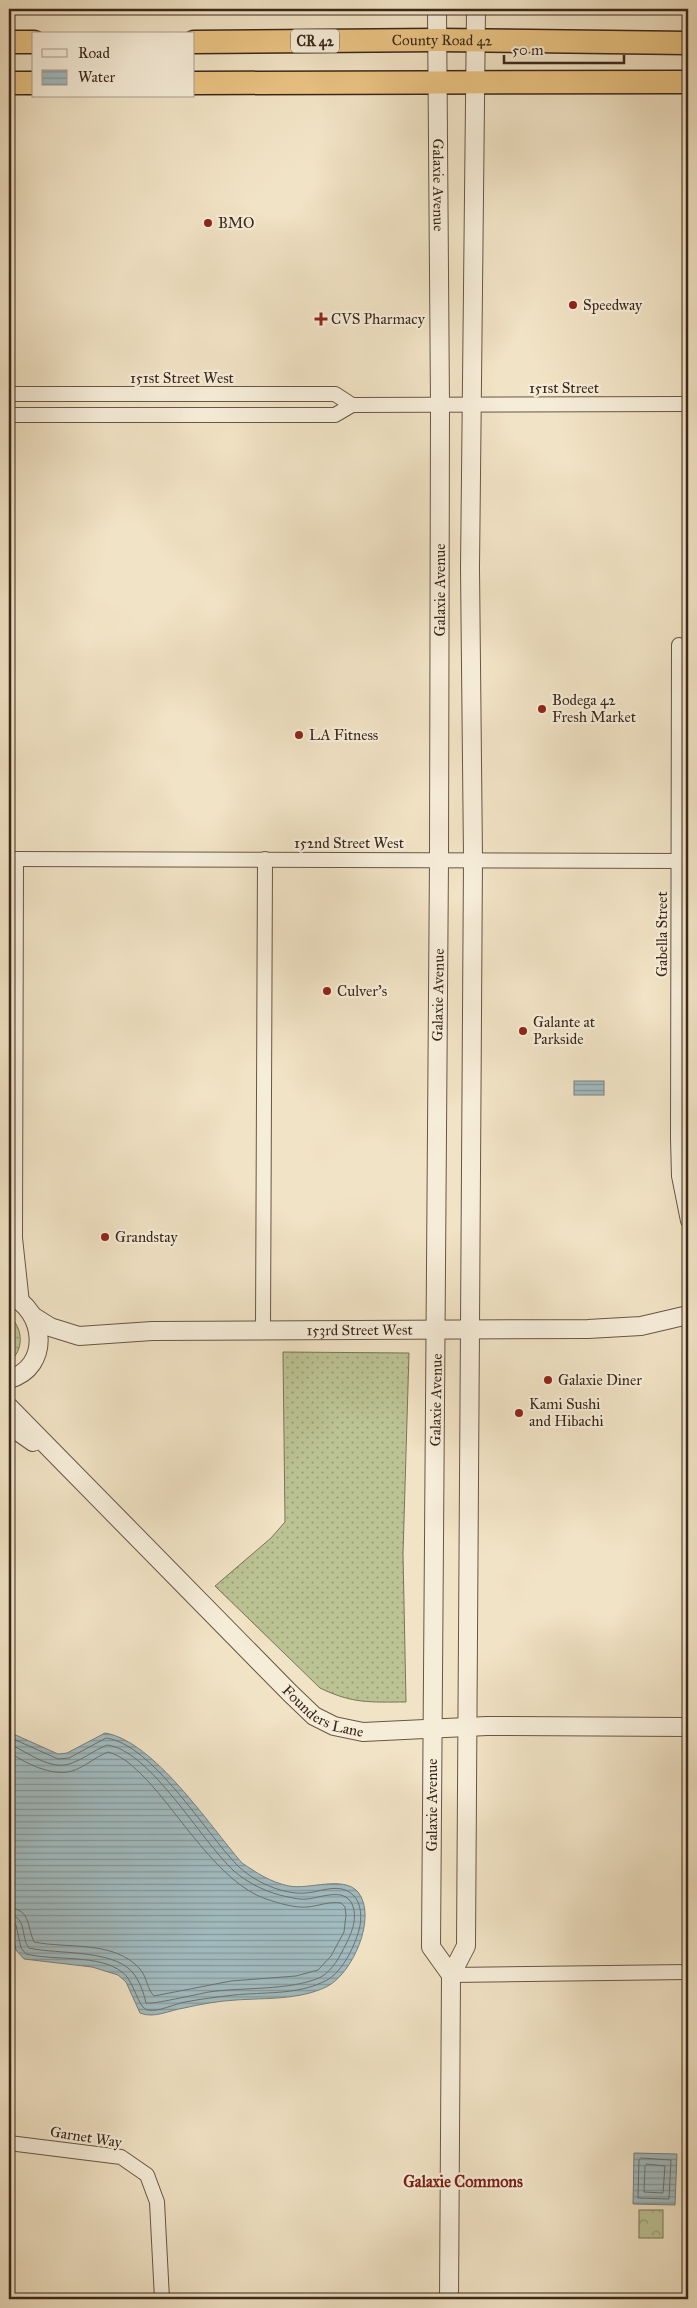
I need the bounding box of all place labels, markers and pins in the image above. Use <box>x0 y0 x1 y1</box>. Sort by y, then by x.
place label: BMO <box>218 214 255 232</box>
marker: BMO <box>202 217 214 229</box>
place label: Speedway <box>583 296 643 314</box>
marker: Speedway <box>567 299 579 311</box>
place label: CVS Pharmacy <box>331 310 426 328</box>
marker: CVS Pharmacy <box>315 313 327 325</box>
place label: Bodega 42 Fresh Market <box>552 691 637 726</box>
marker: Bodega 42 Fresh Market <box>536 703 548 715</box>
place label: LA Fitness <box>309 726 378 744</box>
marker: LA Fitness <box>293 729 305 741</box>
place label: Culver's <box>337 982 387 1000</box>
marker: Culver's <box>321 985 333 997</box>
place label: Galante at Parkside <box>533 1013 596 1048</box>
marker: Galante at Parkside <box>517 1025 529 1037</box>
place label: Grandstay <box>115 1228 178 1246</box>
marker: Grandstay <box>99 1231 111 1243</box>
place label: Galaxie Diner <box>558 1371 642 1389</box>
marker: Galaxie Diner <box>542 1374 554 1386</box>
place label: Kami Sushi and Hibachi <box>529 1395 604 1430</box>
marker: Kami Sushi and Hibachi <box>513 1407 525 1419</box>

